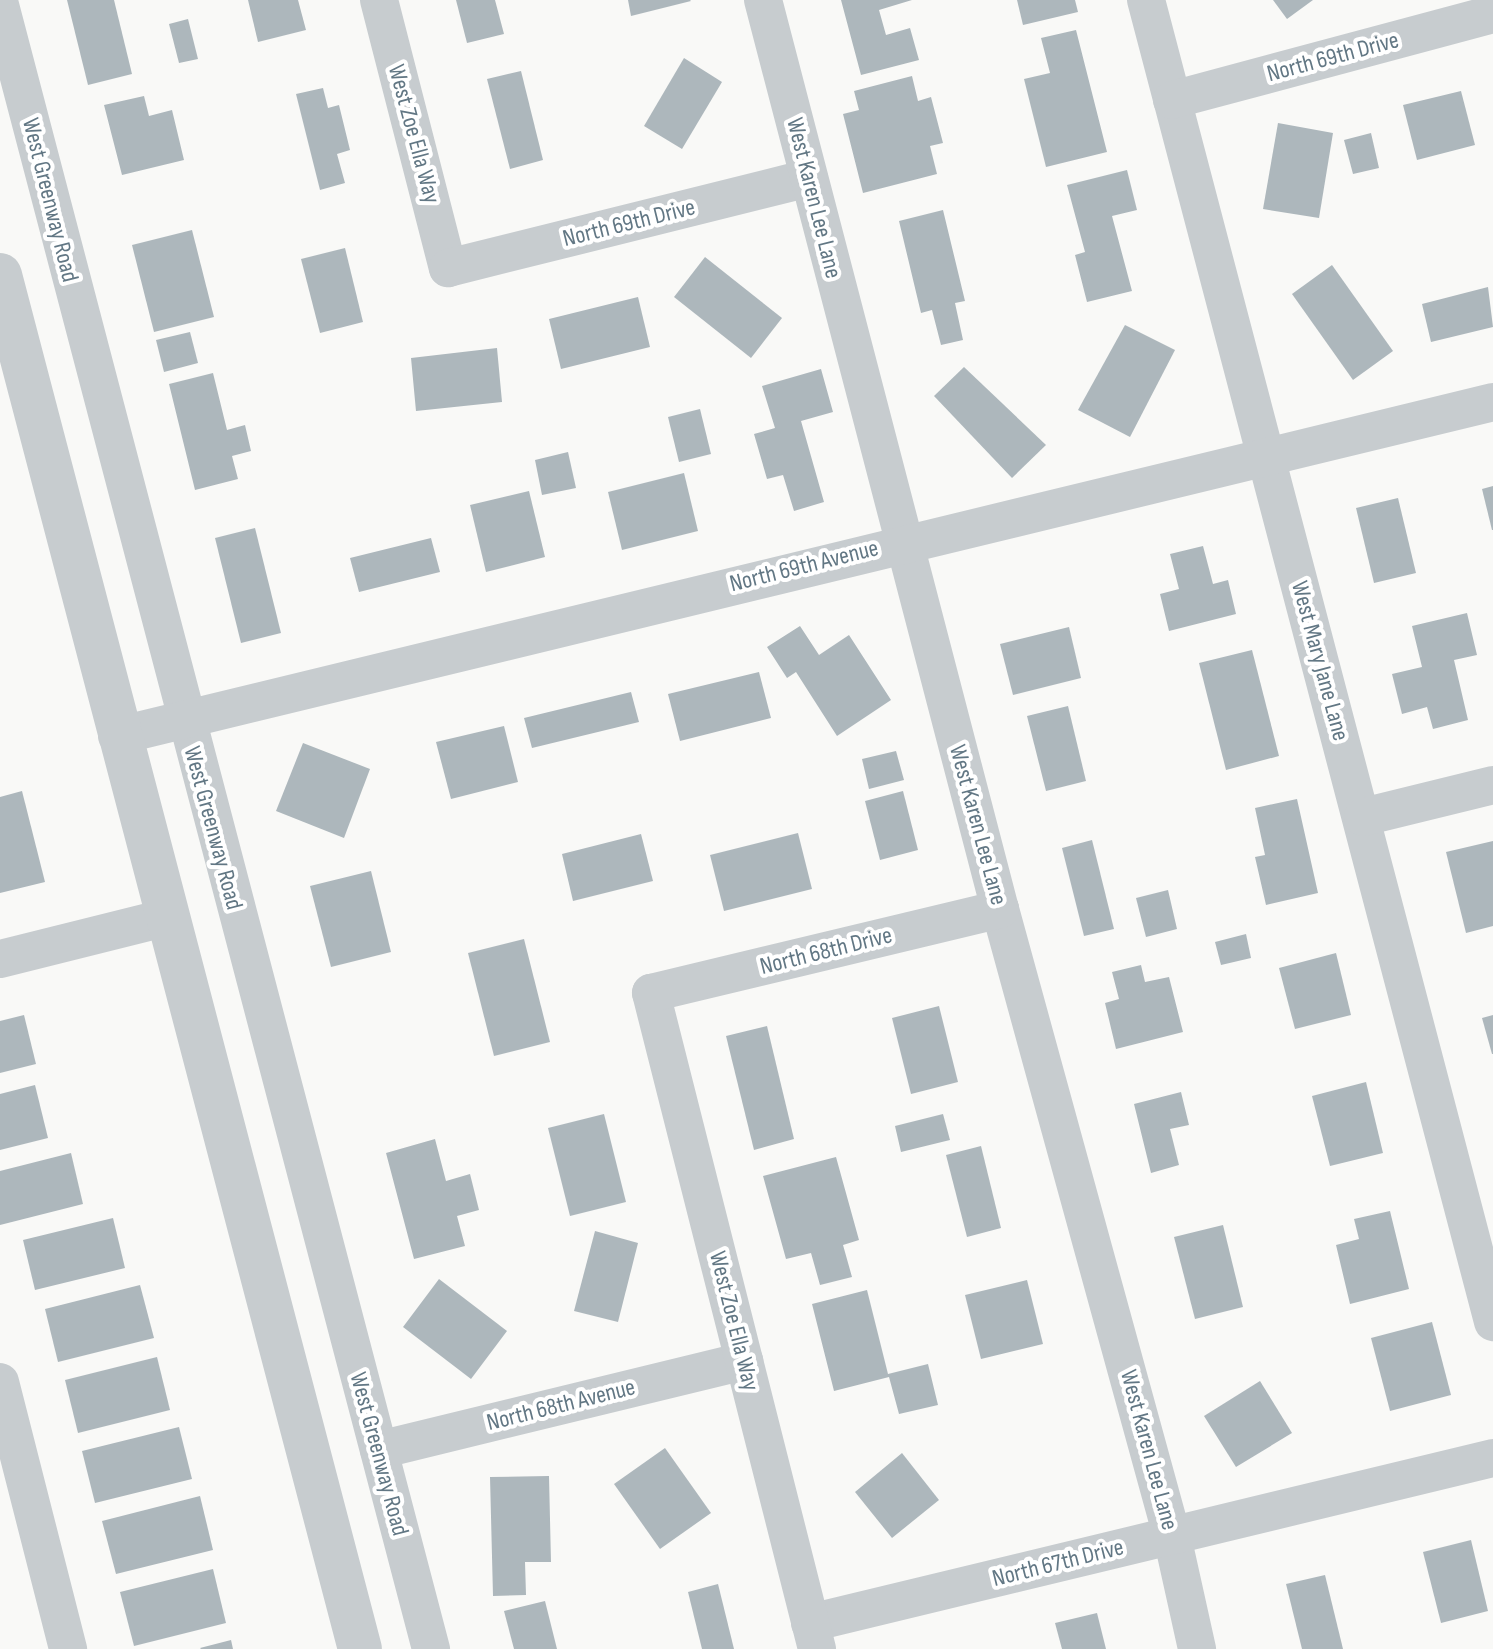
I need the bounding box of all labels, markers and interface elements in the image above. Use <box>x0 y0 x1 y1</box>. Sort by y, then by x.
street label: North 69th Drive <box>1264 26 1402 88</box>
street label: West Zoe Ella Way <box>382 61 446 207</box>
street label: West Greenway Road <box>16 115 84 285</box>
street label: West Karen Lee Lane <box>780 115 848 281</box>
street label: North 69th Drive <box>560 193 698 253</box>
street label: North 69th Avenue <box>727 534 881 598</box>
street label: West Mary Jane Lane <box>1285 578 1355 744</box>
street label: West Karen Lee Lane <box>943 742 1013 908</box>
street label: West Greenway Road <box>177 743 249 913</box>
street label: North 68th Drive <box>757 921 895 981</box>
street label: West Zoe Ella Way <box>703 1248 765 1394</box>
street label: West Karen Lee Lane <box>1114 1367 1184 1533</box>
street label: West Greenway Road <box>343 1369 415 1539</box>
street label: North 68th Avenue <box>484 1373 638 1437</box>
street label: North 67th Drive <box>989 1533 1127 1593</box>

